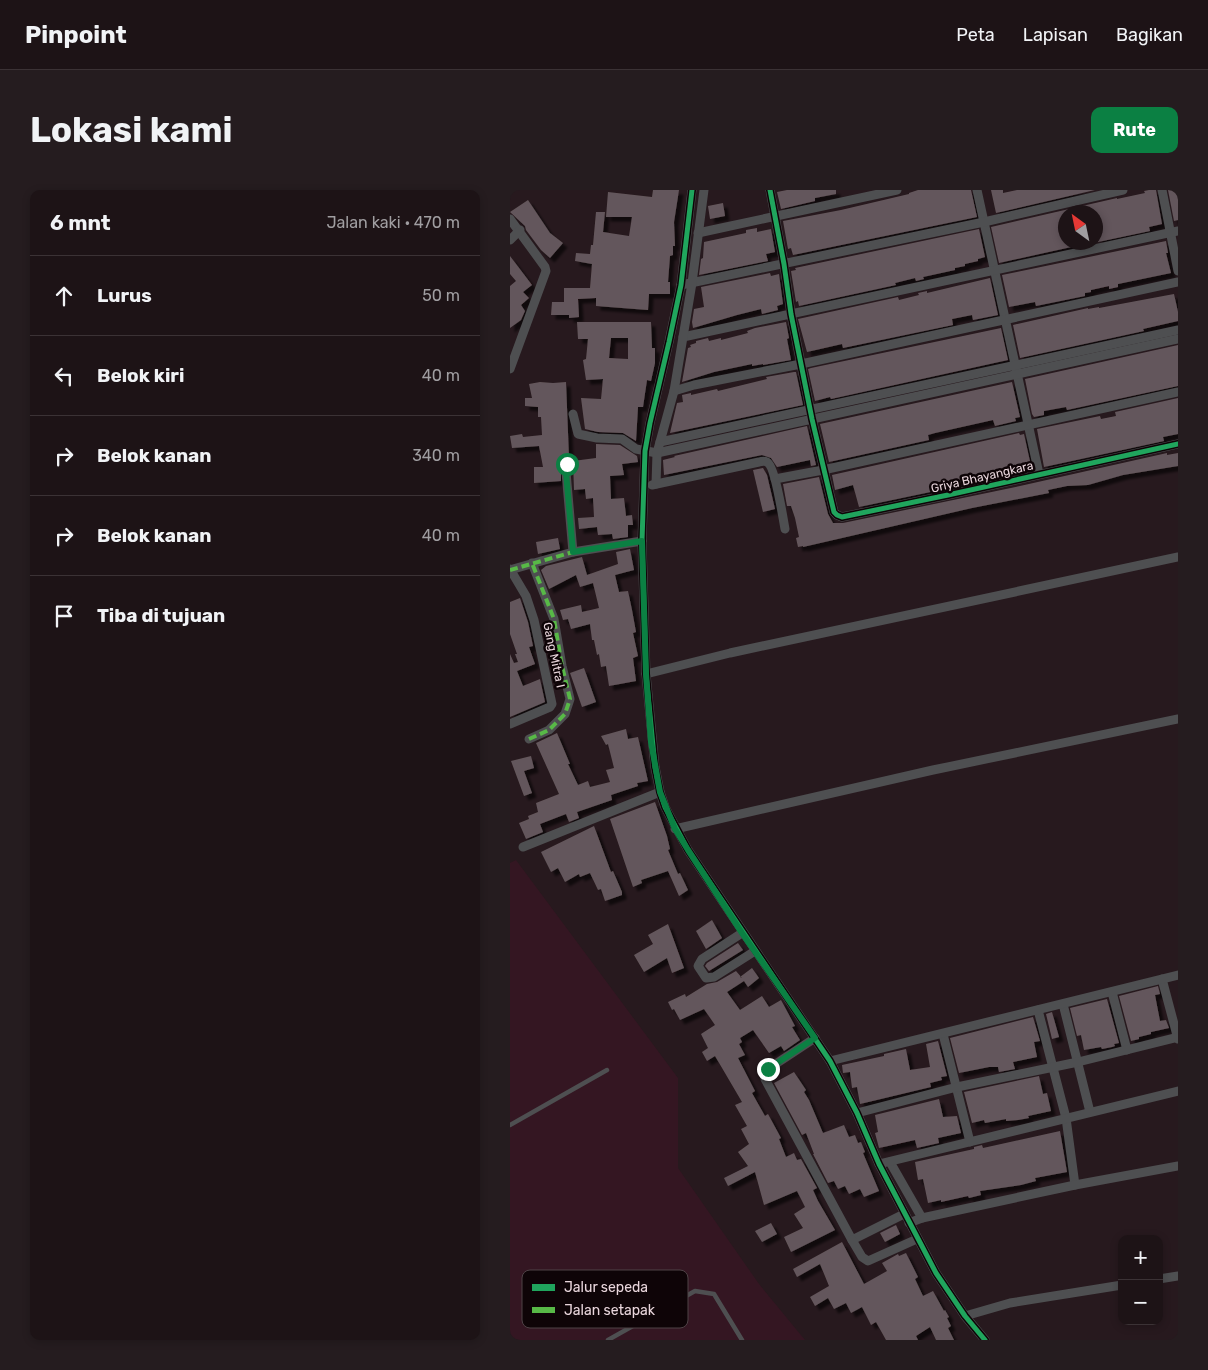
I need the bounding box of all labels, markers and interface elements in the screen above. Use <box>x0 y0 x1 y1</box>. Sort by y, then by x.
text: Pinpoint <box>25 21 127 49</box>
text: Peta <box>956 24 995 46</box>
text: Lapisan <box>1023 24 1088 46</box>
text: Bagikan <box>1116 24 1183 46</box>
button: Rute <box>1091 107 1178 153</box>
text: Lokasi kami <box>30 109 233 151</box>
north arrow <box>1058 205 1103 250</box>
text: 6 mnt <box>50 210 111 235</box>
text: Jalan kaki · 470 m <box>326 213 460 232</box>
icon: ahead <box>50 282 78 310</box>
text: Lurus <box>97 284 152 307</box>
text: 50 m <box>422 286 460 305</box>
icon: left <box>50 362 78 390</box>
text: Belok kiri <box>97 364 184 387</box>
text: 40 m <box>422 366 460 385</box>
icon: right <box>50 442 78 470</box>
text: Belok kanan <box>97 444 212 467</box>
text: 340 m <box>412 446 460 465</box>
route start <box>556 453 579 476</box>
street label: Griya Bhayangkara <box>929 458 1035 496</box>
icon: right <box>50 522 78 550</box>
text: Belok kanan <box>97 524 212 547</box>
text: 40 m <box>422 526 460 545</box>
icon: arrive <box>50 602 78 630</box>
text: Tiba di tujuan <box>97 604 225 627</box>
street label: Gang Mitra I <box>540 621 568 689</box>
route end <box>757 1058 780 1081</box>
map controls <box>1118 1235 1163 1325</box>
button: + <box>1118 1235 1163 1280</box>
legend <box>522 1270 688 1328</box>
text: Jalur sepeda <box>564 1279 648 1296</box>
button: − <box>1118 1280 1163 1325</box>
text: Jalan setapak <box>564 1302 656 1319</box>

